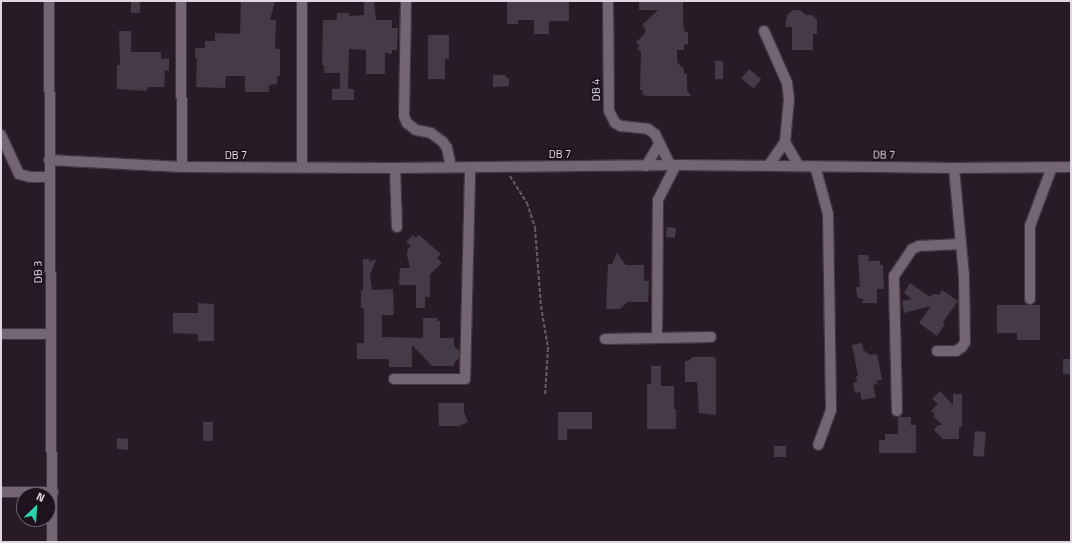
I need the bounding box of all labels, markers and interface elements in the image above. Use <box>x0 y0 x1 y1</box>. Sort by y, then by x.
street label: DB 4 <box>589 79 603 101</box>
street label: DB 7 <box>549 147 571 161</box>
street label: DB 7 <box>225 148 247 162</box>
street label: DB 7 <box>873 148 895 162</box>
street label: DB 3 <box>31 261 45 283</box>
north arrow <box>16 487 56 527</box>
text: N <box>34 488 47 506</box>

